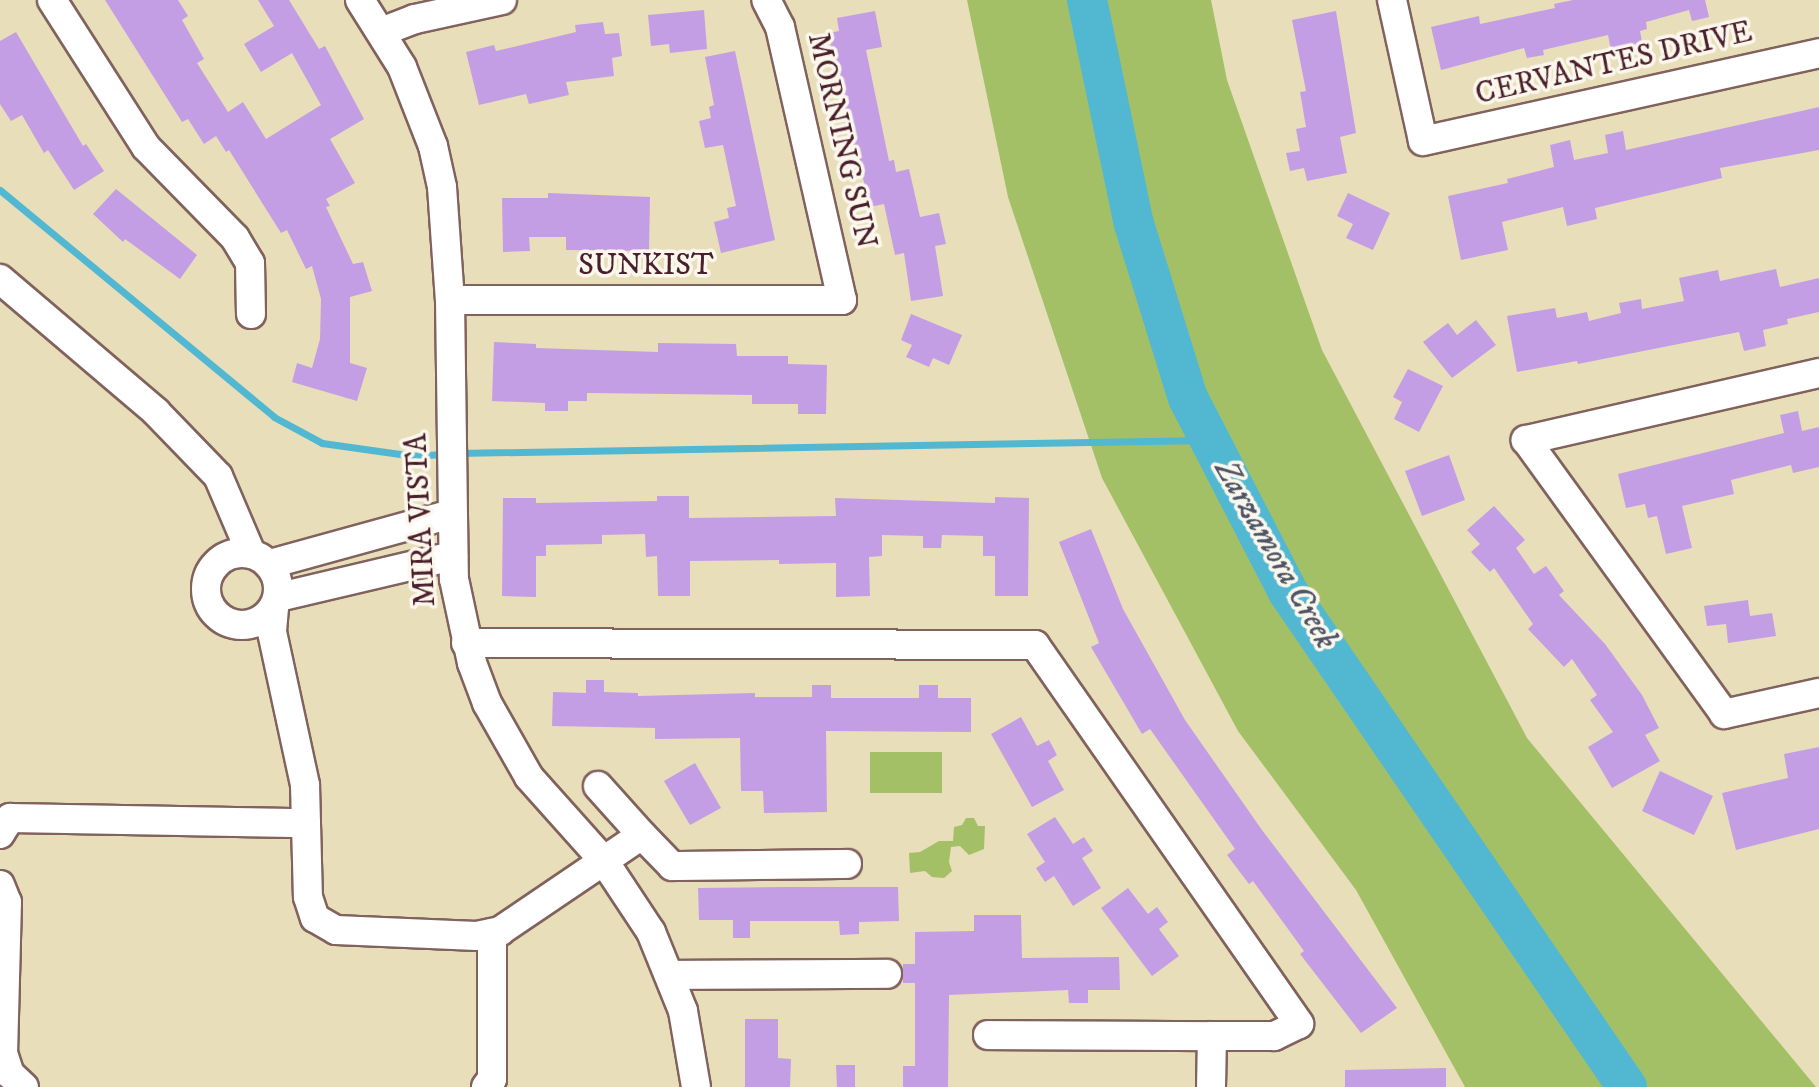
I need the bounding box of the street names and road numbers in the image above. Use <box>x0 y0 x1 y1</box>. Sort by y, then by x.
street label: CERVANTES DRIVE <box>1472 15 1756 113</box>
street label: MORNING SUN <box>799 30 883 252</box>
street label: SUNKIST <box>578 248 714 284</box>
street label: MIRA VISTA <box>399 432 445 608</box>

